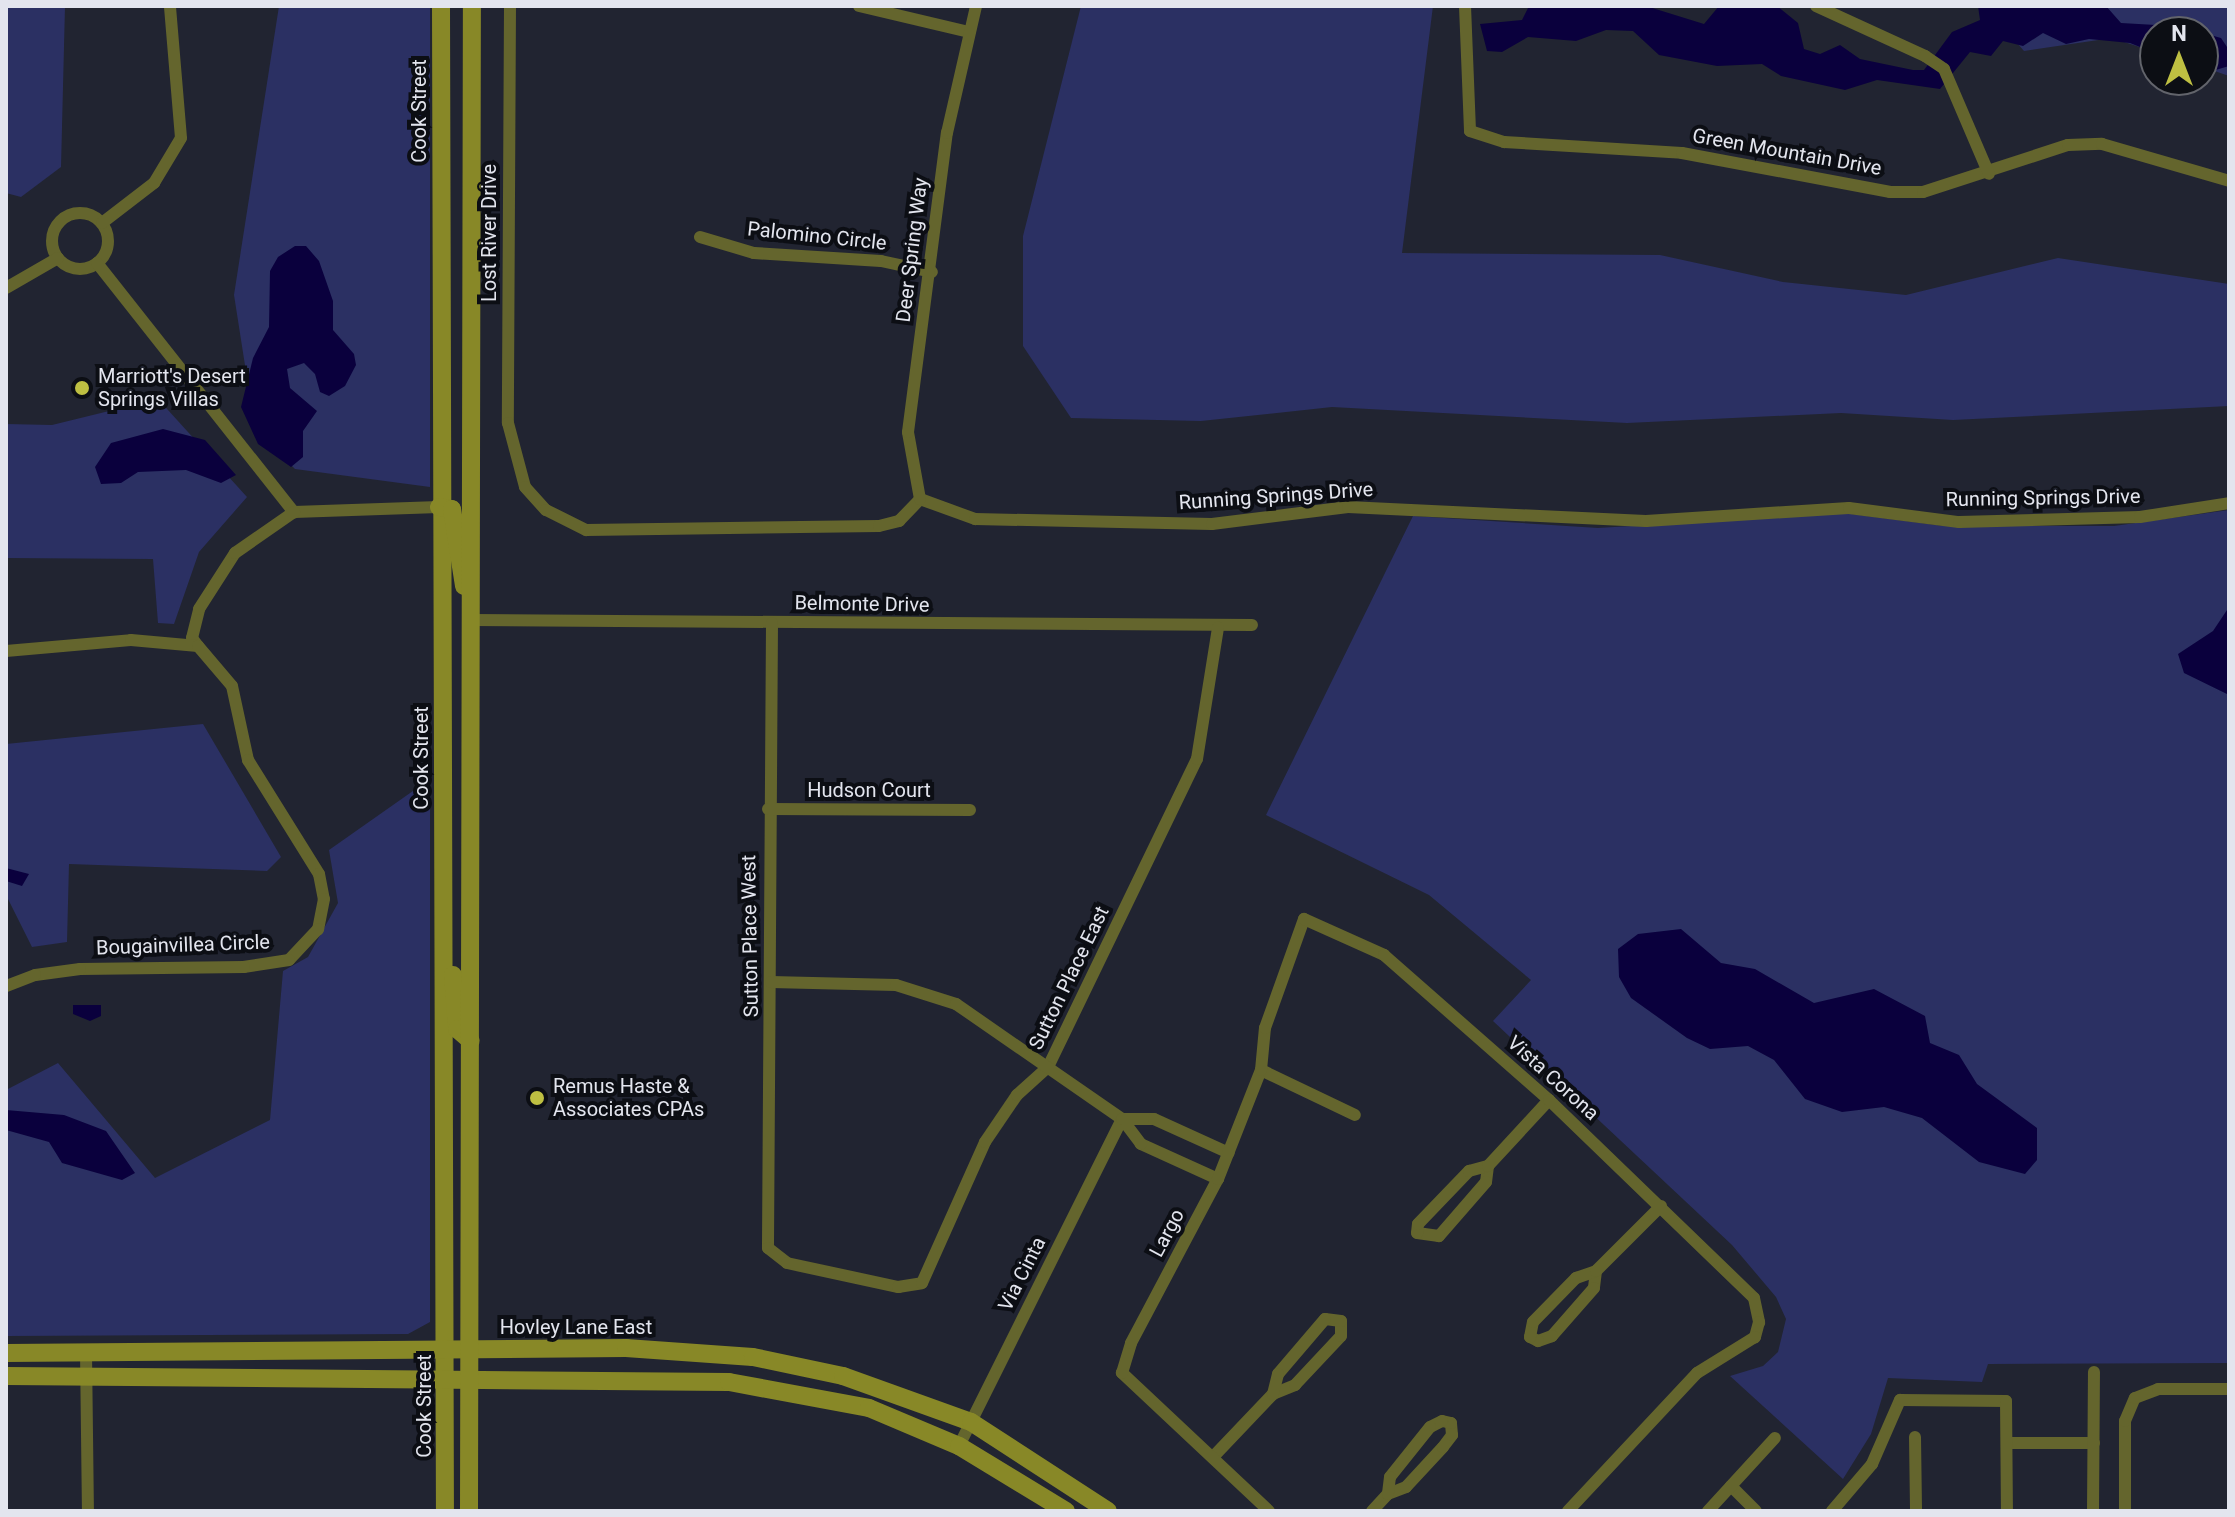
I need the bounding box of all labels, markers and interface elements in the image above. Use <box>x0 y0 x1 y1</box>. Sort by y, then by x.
north arrow <box>2139 16 2219 96</box>
text: N <box>2171 21 2187 46</box>
street label: Cook Street <box>407 59 431 163</box>
street label: Green Mountain Drive <box>1691 124 1883 180</box>
street label: Lost River Drive <box>477 164 501 302</box>
street label: Deer Spring Way <box>891 176 933 324</box>
street label: Palomino Circle <box>746 217 888 255</box>
place label: Marriott's Desert Springs Villas <box>98 364 246 411</box>
marker: Marriott's Desert Springs Villas <box>73 379 91 397</box>
street label: Running Springs Drive <box>1178 477 1374 515</box>
street label: Running Springs Drive <box>1945 484 2141 512</box>
street label: Belmonte Drive <box>794 591 930 617</box>
street label: Cook Street <box>409 706 433 810</box>
street label: Hudson Court <box>807 778 931 802</box>
street label: Sutton Place West <box>737 855 763 1017</box>
street label: Sutton Place East <box>1024 902 1114 1054</box>
street label: Bougainvillea Circle <box>96 930 270 960</box>
street label: Vista Corona <box>1502 1031 1604 1125</box>
place label: Remus Haste & Associates CPAs <box>553 1074 704 1121</box>
marker: Remus Haste & Associates CPAs <box>528 1089 546 1107</box>
street label: Largo <box>1144 1205 1190 1261</box>
street label: Via Cinta <box>993 1233 1051 1315</box>
street label: Hovley Lane East <box>500 1315 652 1339</box>
street label: Cook Street <box>412 1354 436 1458</box>

